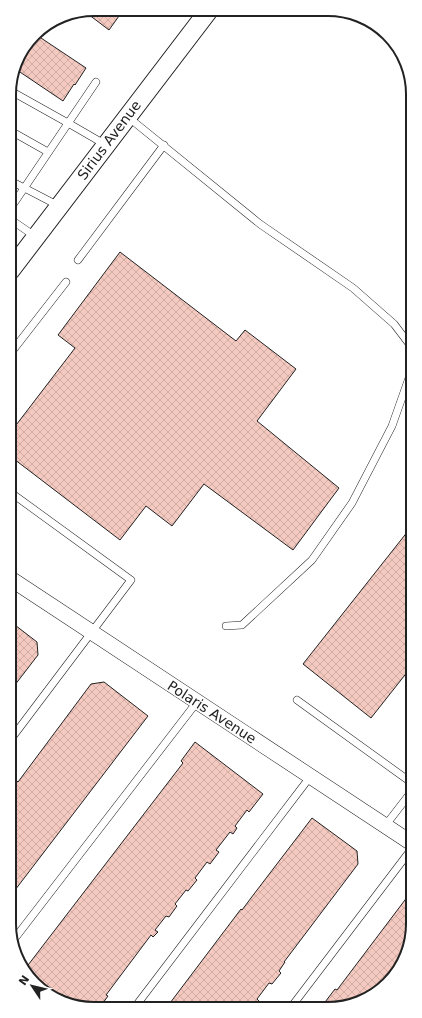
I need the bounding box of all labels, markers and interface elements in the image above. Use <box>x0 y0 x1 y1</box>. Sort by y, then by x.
street label: Sirius Avenue <box>74 97 144 183</box>
street label: Polaris Avenue <box>165 677 259 747</box>
north arrow <box>12 966 52 1006</box>
text: N <box>16 973 32 988</box>

